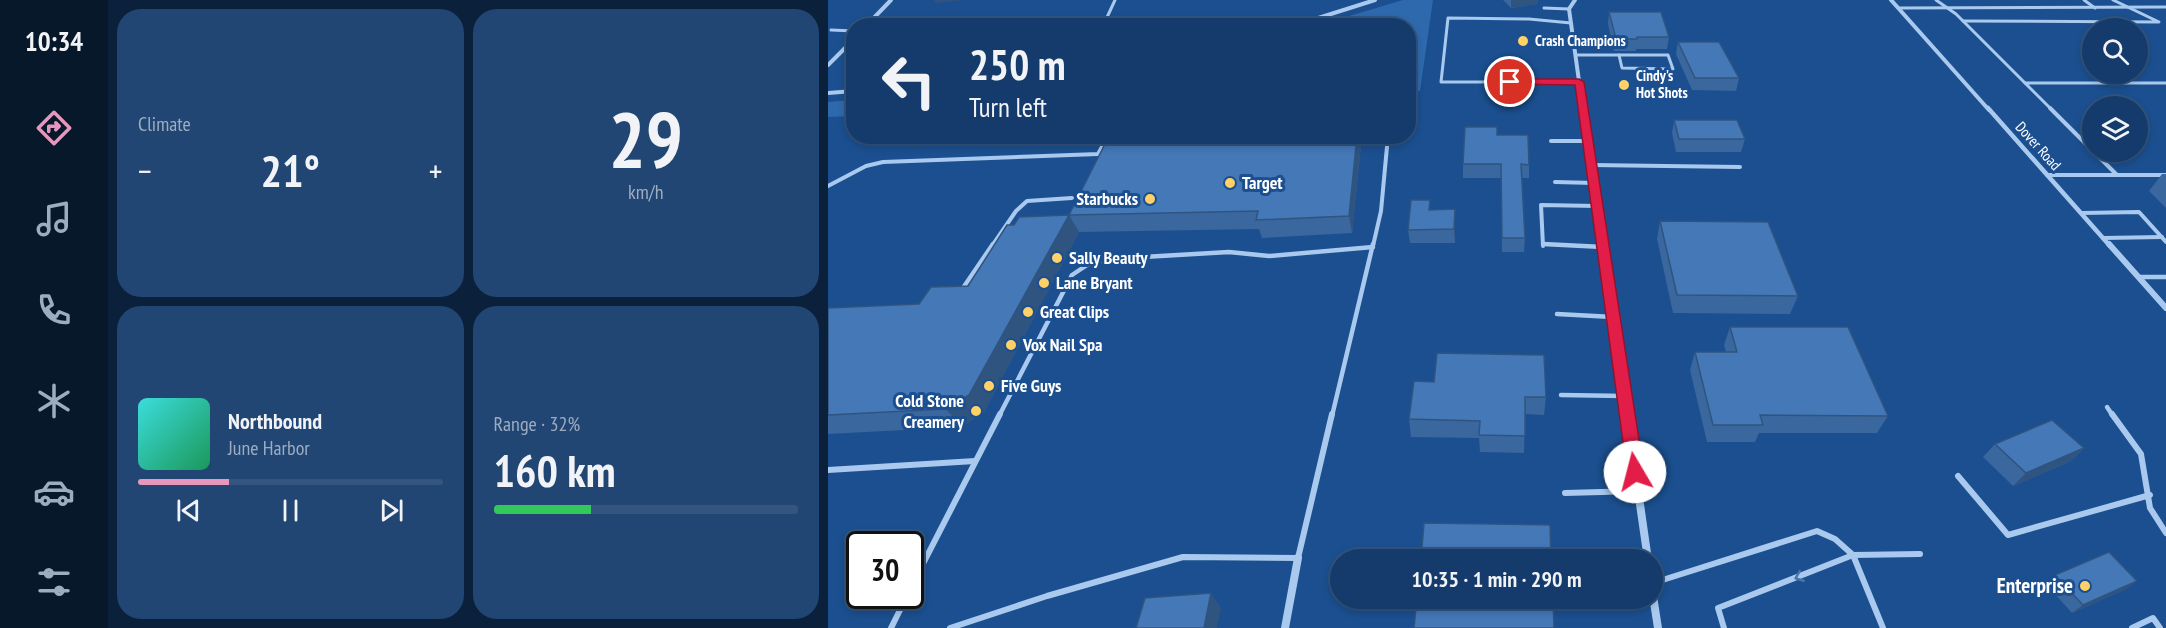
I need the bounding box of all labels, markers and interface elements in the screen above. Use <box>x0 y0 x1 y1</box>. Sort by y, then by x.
map controls <box>2082 18 2148 162</box>
button: search <box>2082 18 2148 84</box>
text: 10:34 <box>25 24 83 58</box>
place label: Crash Champions <box>1535 31 1626 50</box>
marker: Crash Champions <box>1516 34 1530 48</box>
text: 250 m <box>969 37 1066 92</box>
icon: left <box>870 42 948 120</box>
pin <box>1484 56 1535 107</box>
icon: arrive <box>1493 65 1526 98</box>
place label: Cindy's Hot Shots <box>1636 66 1688 102</box>
marker: Cindy's Hot Shots <box>1617 78 1631 92</box>
text: 29 <box>608 89 683 190</box>
text: Turn left <box>969 90 1047 124</box>
button: layers <box>2082 96 2148 162</box>
icon: directions <box>33 107 75 149</box>
text: Climate <box>138 111 191 137</box>
street label: Dover Road <box>2012 117 2065 174</box>
text: 21° <box>261 141 320 199</box>
text: − <box>138 149 152 192</box>
text: + <box>429 149 443 192</box>
place label: Target <box>1242 171 1283 194</box>
marker: Target <box>1223 176 1237 190</box>
text: km/h <box>628 179 663 205</box>
place label: Starbucks <box>1076 187 1138 210</box>
marker: Starbucks <box>1143 192 1157 206</box>
icon: music <box>33 198 75 240</box>
place label: Sally Beauty <box>1069 246 1148 269</box>
marker: Sally Beauty <box>1050 251 1064 265</box>
place label: Lane Bryant <box>1056 271 1133 294</box>
marker: Lane Bryant <box>1037 276 1051 290</box>
icon: phone <box>33 289 75 331</box>
place label: Great Clips <box>1040 300 1109 323</box>
marker: Great Clips <box>1021 305 1035 319</box>
place label: Vox Nail Spa <box>1022 333 1102 356</box>
marker: Vox Nail Spa <box>1004 338 1018 352</box>
place label: Five Guys <box>1001 374 1061 397</box>
marker: Five Guys <box>982 379 996 393</box>
icon: climate <box>33 380 75 422</box>
place label: Cold Stone Creamery <box>895 389 965 433</box>
marker: Cold Stone Creamery <box>969 404 983 418</box>
text: Northbound <box>228 407 322 435</box>
text: Range · 32% <box>494 411 580 437</box>
text: June Harbor <box>228 435 310 461</box>
position arrow <box>1603 440 1667 504</box>
text: 160 km <box>494 441 616 499</box>
icon: car <box>33 471 75 513</box>
icon: previous <box>172 494 205 527</box>
icon: pause <box>274 494 307 527</box>
icon: next <box>375 494 408 527</box>
speed limit sign: 30 <box>846 531 924 609</box>
icon: filters <box>33 561 75 603</box>
text: 10:35 · 1 min · 290 m <box>1411 565 1582 593</box>
one-way arrow <box>1794 569 1805 582</box>
place label: Enterprise <box>1997 572 2073 599</box>
marker: Enterprise <box>2078 579 2092 593</box>

